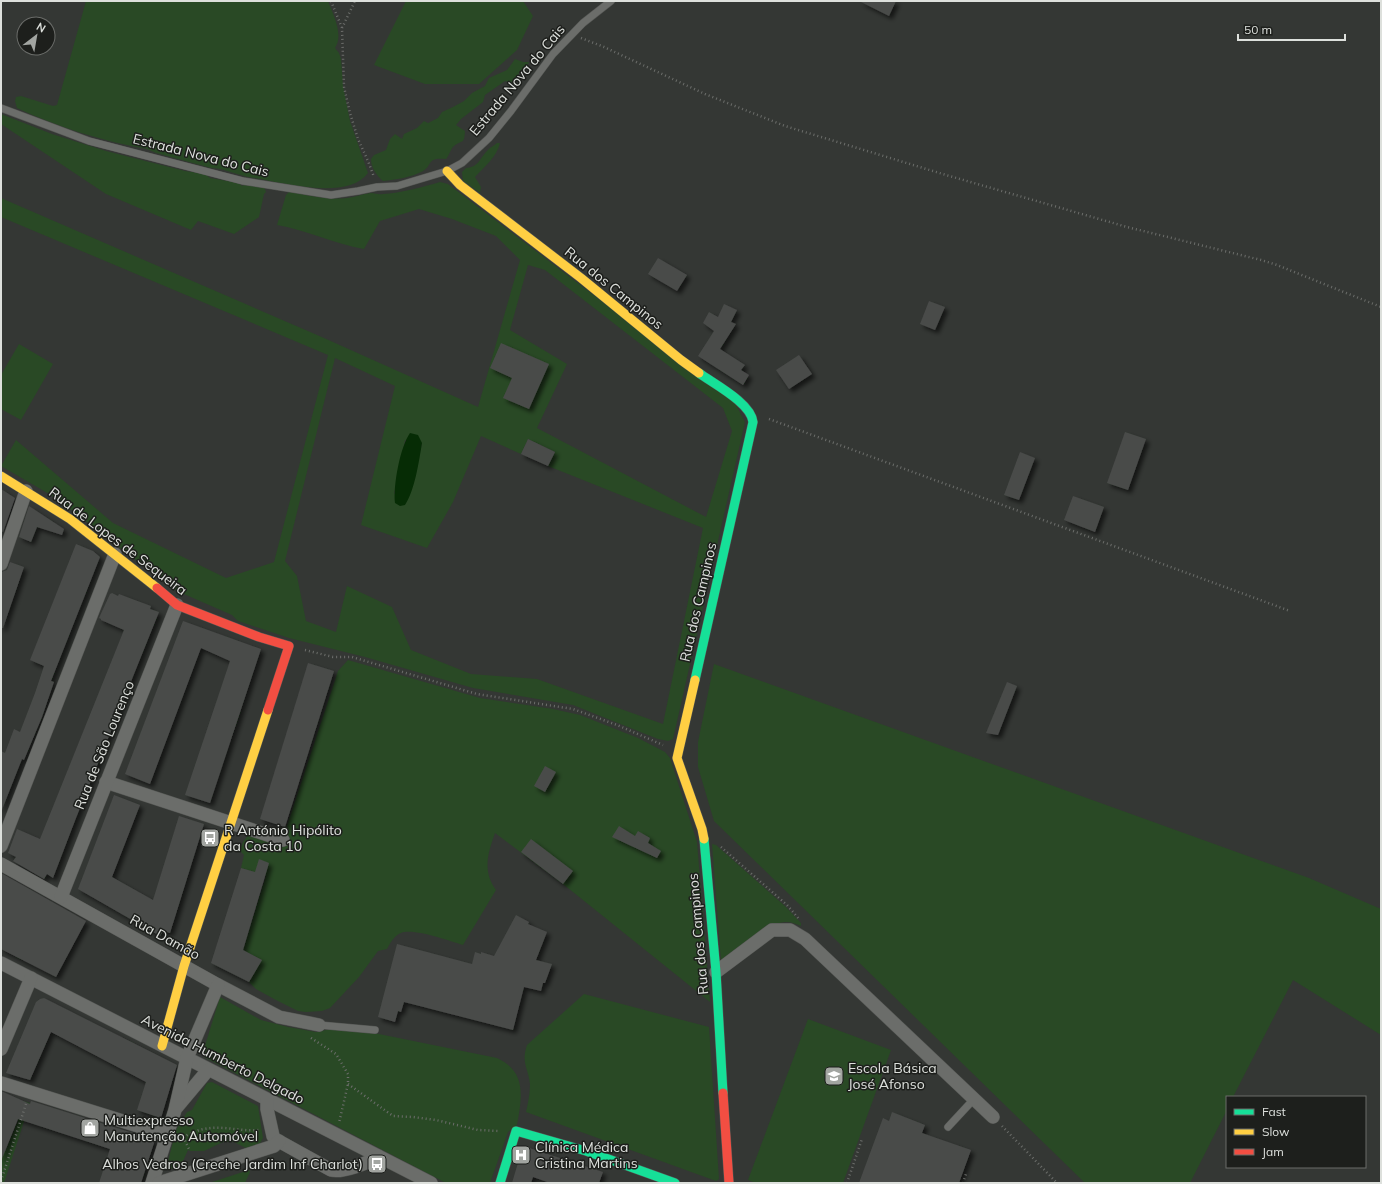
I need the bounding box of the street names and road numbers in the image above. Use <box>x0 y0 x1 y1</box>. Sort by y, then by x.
street label: Estrada Nova do Cais <box>465 21 569 139</box>
street label: Estrada Nova do Cais <box>131 129 271 181</box>
street label: Rua dos Campinos <box>561 243 667 333</box>
street label: Rua de Lopes de Sequeira <box>45 483 191 599</box>
street label: Rua dos Campinos <box>676 541 720 663</box>
street label: Rua de São Lourenço <box>70 678 138 812</box>
street label: Rua dos Campinos <box>684 873 712 995</box>
street label: Rua Damão <box>127 910 203 964</box>
street label: Avenida Humberto Delgado <box>138 1010 308 1108</box>

